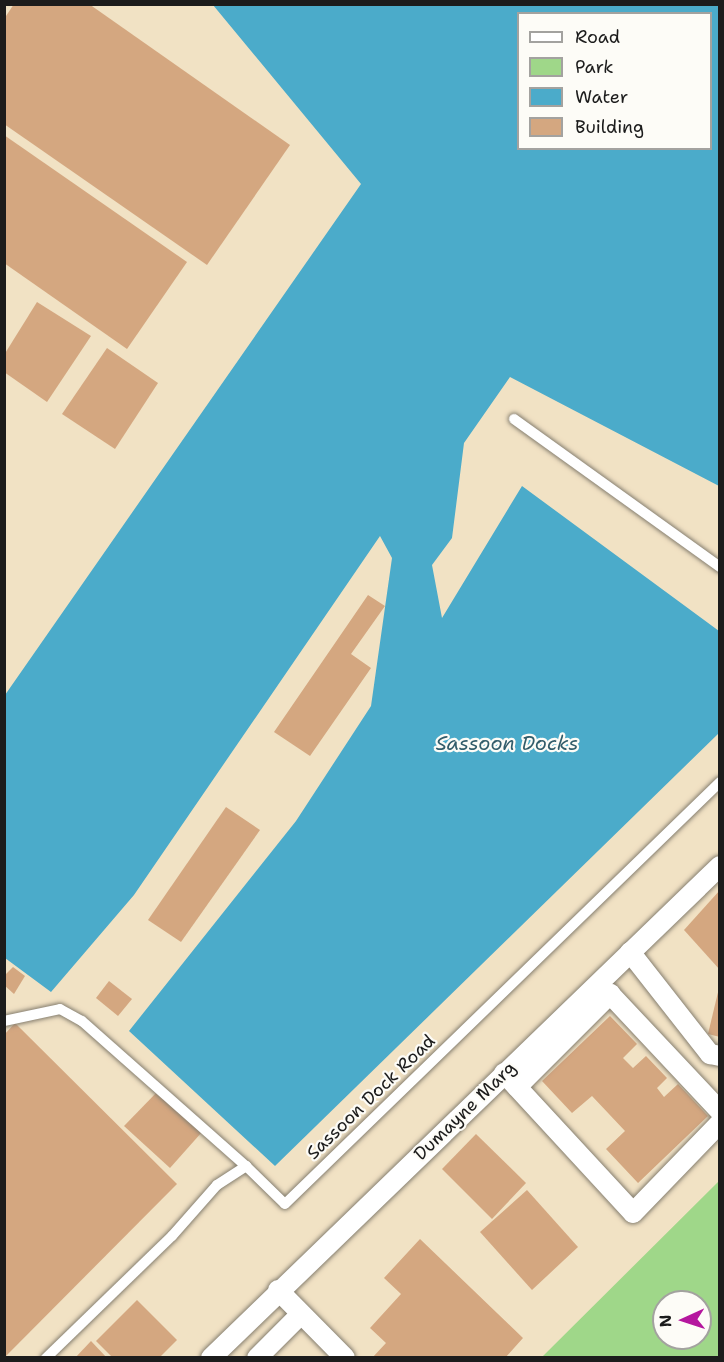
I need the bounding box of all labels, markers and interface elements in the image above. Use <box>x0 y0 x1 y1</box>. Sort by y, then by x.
legend <box>517 12 712 150</box>
text: Road <box>575 25 620 49</box>
text: Park <box>575 55 614 79</box>
text: Water <box>575 85 628 109</box>
text: Building <box>575 115 644 139</box>
water label: Sassoon Docks <box>436 731 578 755</box>
street label: Sassoon Dock Road <box>302 1030 440 1164</box>
street label: Dumayne Marg <box>410 1057 520 1165</box>
north arrow <box>652 1290 712 1350</box>
text: N <box>655 1314 676 1328</box>

